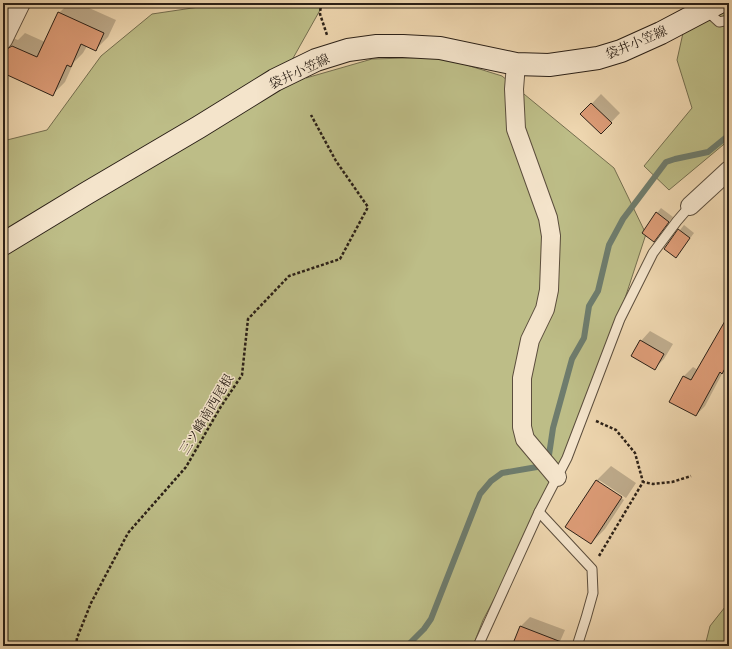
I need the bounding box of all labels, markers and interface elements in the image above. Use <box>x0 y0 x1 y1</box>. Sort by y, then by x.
street label: 袋井小笠線 <box>603 23 669 62</box>
street label: 袋井小笠線 <box>267 51 332 92</box>
street label: 三ツ峰南西尾根 <box>177 371 236 457</box>

